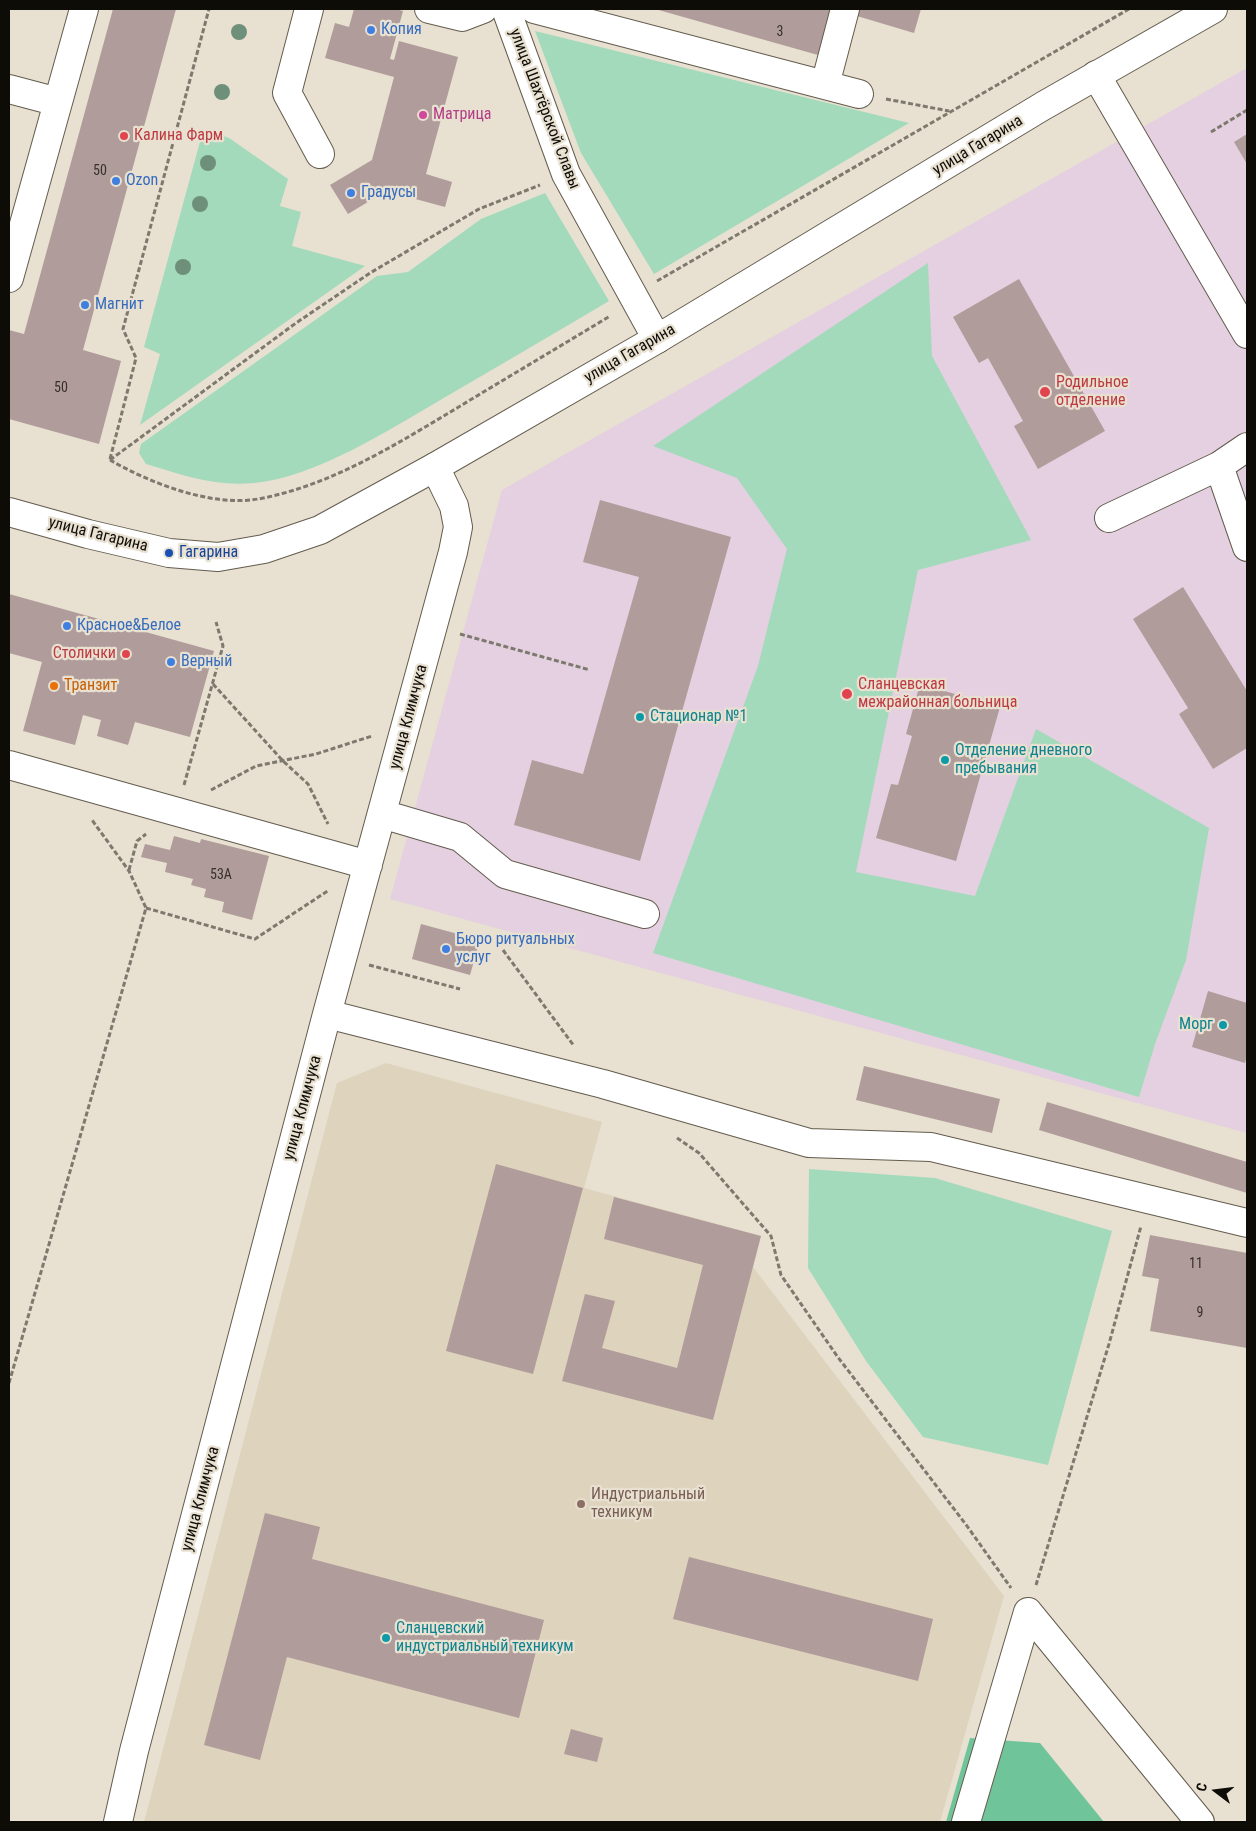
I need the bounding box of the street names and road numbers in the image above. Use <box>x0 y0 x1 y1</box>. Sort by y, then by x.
street label: улица Шахтёрской Славы <box>505 26 583 192</box>
street label: улица Гагарина <box>929 112 1027 180</box>
street label: улица Гагарина <box>581 320 679 388</box>
street label: улица Гагарина <box>46 513 150 557</box>
street label: улица Климчука <box>386 663 432 771</box>
street label: улица Климчука <box>280 1054 326 1162</box>
street label: улица Климчука <box>178 1445 224 1553</box>

